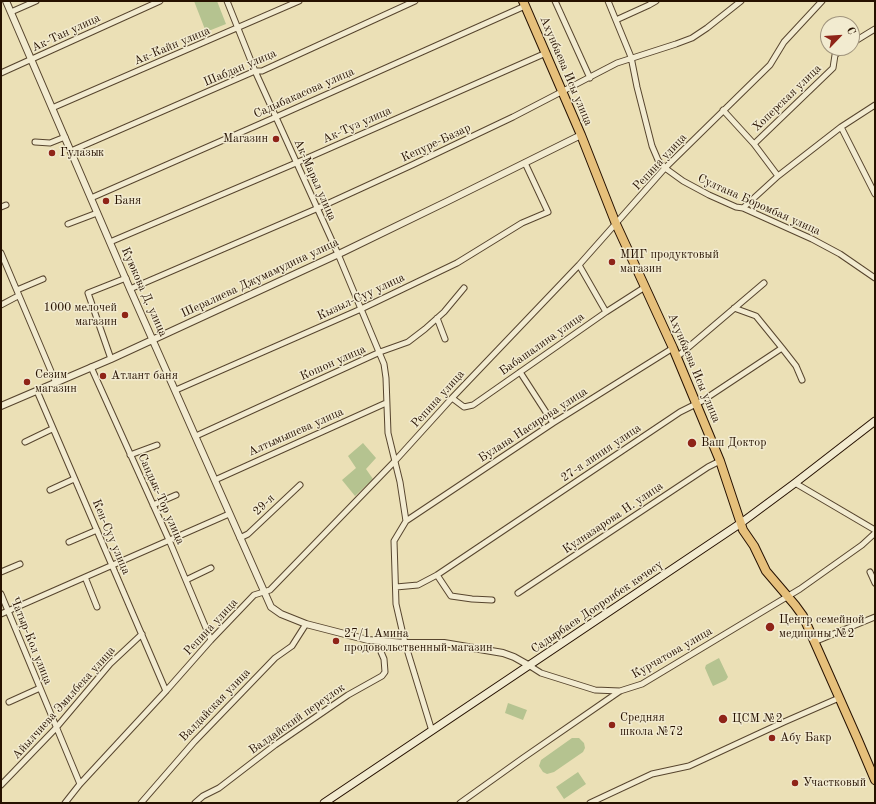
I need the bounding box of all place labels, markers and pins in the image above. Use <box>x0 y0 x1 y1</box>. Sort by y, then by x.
place label: Магазин <box>223 132 268 146</box>
marker: Магазин <box>271 134 281 144</box>
place label: Гулазык <box>60 146 104 160</box>
marker: Гулазык <box>47 148 57 158</box>
place label: Баня <box>114 194 141 208</box>
marker: Баня <box>101 196 111 206</box>
place label: МИГ продуктовый магазин <box>620 248 719 276</box>
marker: МИГ продуктовый магазин <box>607 257 617 267</box>
place label: 1000 мелочей магазин <box>43 301 117 329</box>
marker: 1000 мелочей магазин <box>120 310 130 320</box>
place label: Сезим магазин <box>35 368 77 396</box>
place label: Атлант баня <box>111 369 178 383</box>
marker: Атлант баня <box>98 371 108 381</box>
marker: Сезим магазин <box>22 377 32 387</box>
place label: Ваш Доктор <box>701 436 766 450</box>
marker: Ваш Доктор <box>686 437 698 449</box>
place label: Центр семейной медицины №2 <box>779 613 865 641</box>
marker: Центр семейной медицины №2 <box>764 621 776 633</box>
place label: 27/1 Амина продовольственный магазин <box>344 627 493 655</box>
marker: 27/1 Амина продовольственный магазин <box>331 636 341 646</box>
place label: Средняя школа №72 <box>620 711 683 739</box>
place label: ЦСМ №2 <box>732 712 783 726</box>
marker: ЦСМ №2 <box>717 713 729 725</box>
marker: Средняя школа №72 <box>607 720 617 730</box>
place label: Абу Бакр <box>780 731 832 745</box>
marker: Абу Бакр <box>767 733 777 743</box>
place label: Участковый <box>803 776 866 790</box>
marker: Участковый <box>790 778 800 788</box>

